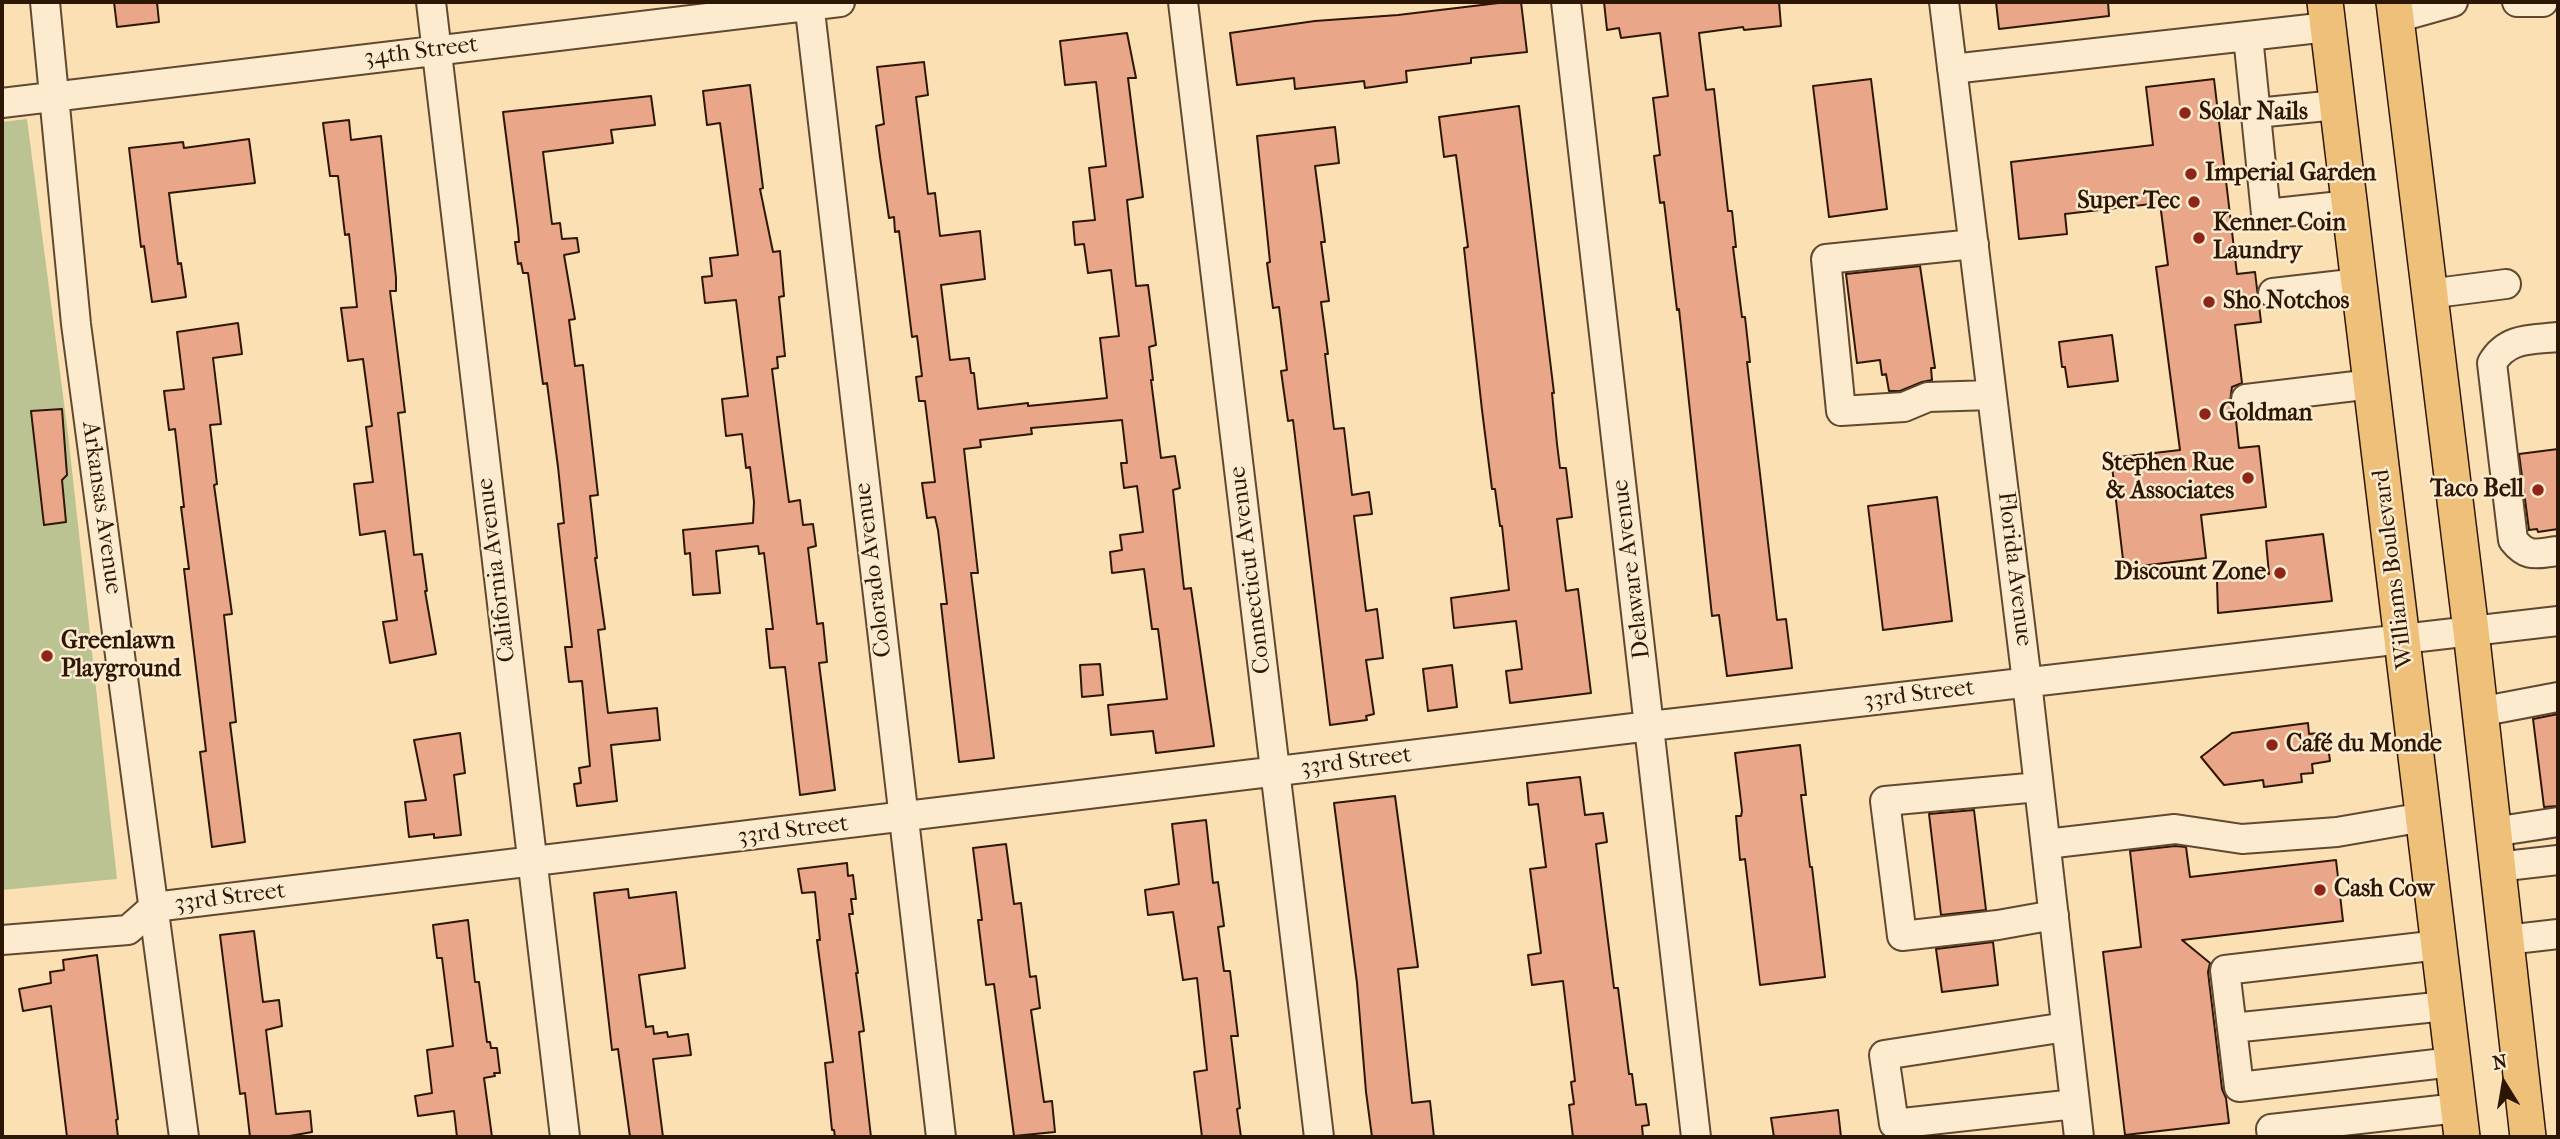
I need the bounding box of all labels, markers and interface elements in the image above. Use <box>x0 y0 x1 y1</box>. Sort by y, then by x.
street label: 34th Street <box>362 31 480 73</box>
place label: Solar Nails <box>2199 99 2308 127</box>
marker: Solar Nails <box>2177 105 2193 121</box>
place label: Imperial Garden <box>2205 160 2376 188</box>
marker: Imperial Garden <box>2183 166 2199 182</box>
place label: Super Tec <box>2077 188 2180 216</box>
marker: Super Tec <box>2186 194 2202 210</box>
place label: Kenner Coin Laundry <box>2213 210 2346 266</box>
marker: Kenner Coin Laundry <box>2191 230 2207 246</box>
place label: Sho Notchos <box>2223 288 2349 316</box>
marker: Sho Notchos <box>2201 294 2217 310</box>
place label: Goldman <box>2219 400 2313 428</box>
marker: Goldman <box>2197 406 2213 422</box>
street label: Arkansas Avenue <box>75 420 127 596</box>
place label: Stephen Rue & Associates <box>2102 450 2234 506</box>
street label: Connecticut Avenue <box>1224 464 1278 676</box>
street label: Williams Boulevard <box>2367 467 2421 671</box>
marker: Stephen Rue & Associates <box>2240 470 2256 486</box>
street label: California Avenue <box>471 476 523 664</box>
place label: Taco Bell <box>2430 476 2524 504</box>
street label: Delaware Avenue <box>1607 478 1657 660</box>
street label: Colorado Avenue <box>849 481 899 659</box>
marker: Taco Bell <box>2530 482 2546 498</box>
street label: Florida Avenue <box>1990 490 2038 648</box>
place label: Discount Zone <box>2114 559 2266 587</box>
marker: Discount Zone <box>2272 565 2288 581</box>
place label: Greenlawn Playground <box>61 628 181 684</box>
marker: Greenlawn Playground <box>39 648 55 664</box>
street label: 33rd Street <box>1862 674 1976 716</box>
place label: Café du Monde <box>2286 731 2442 759</box>
marker: Café du Monde <box>2264 737 2280 753</box>
street label: 33rd Street <box>1299 741 1413 783</box>
street label: 33rd Street <box>736 810 850 852</box>
place label: Cash Cow <box>2334 876 2434 904</box>
street label: 33rd Street <box>173 877 287 919</box>
marker: Cash Cow <box>2312 882 2328 898</box>
north arrow <box>2469 1048 2539 1118</box>
text: N <box>2491 1050 2509 1075</box>

